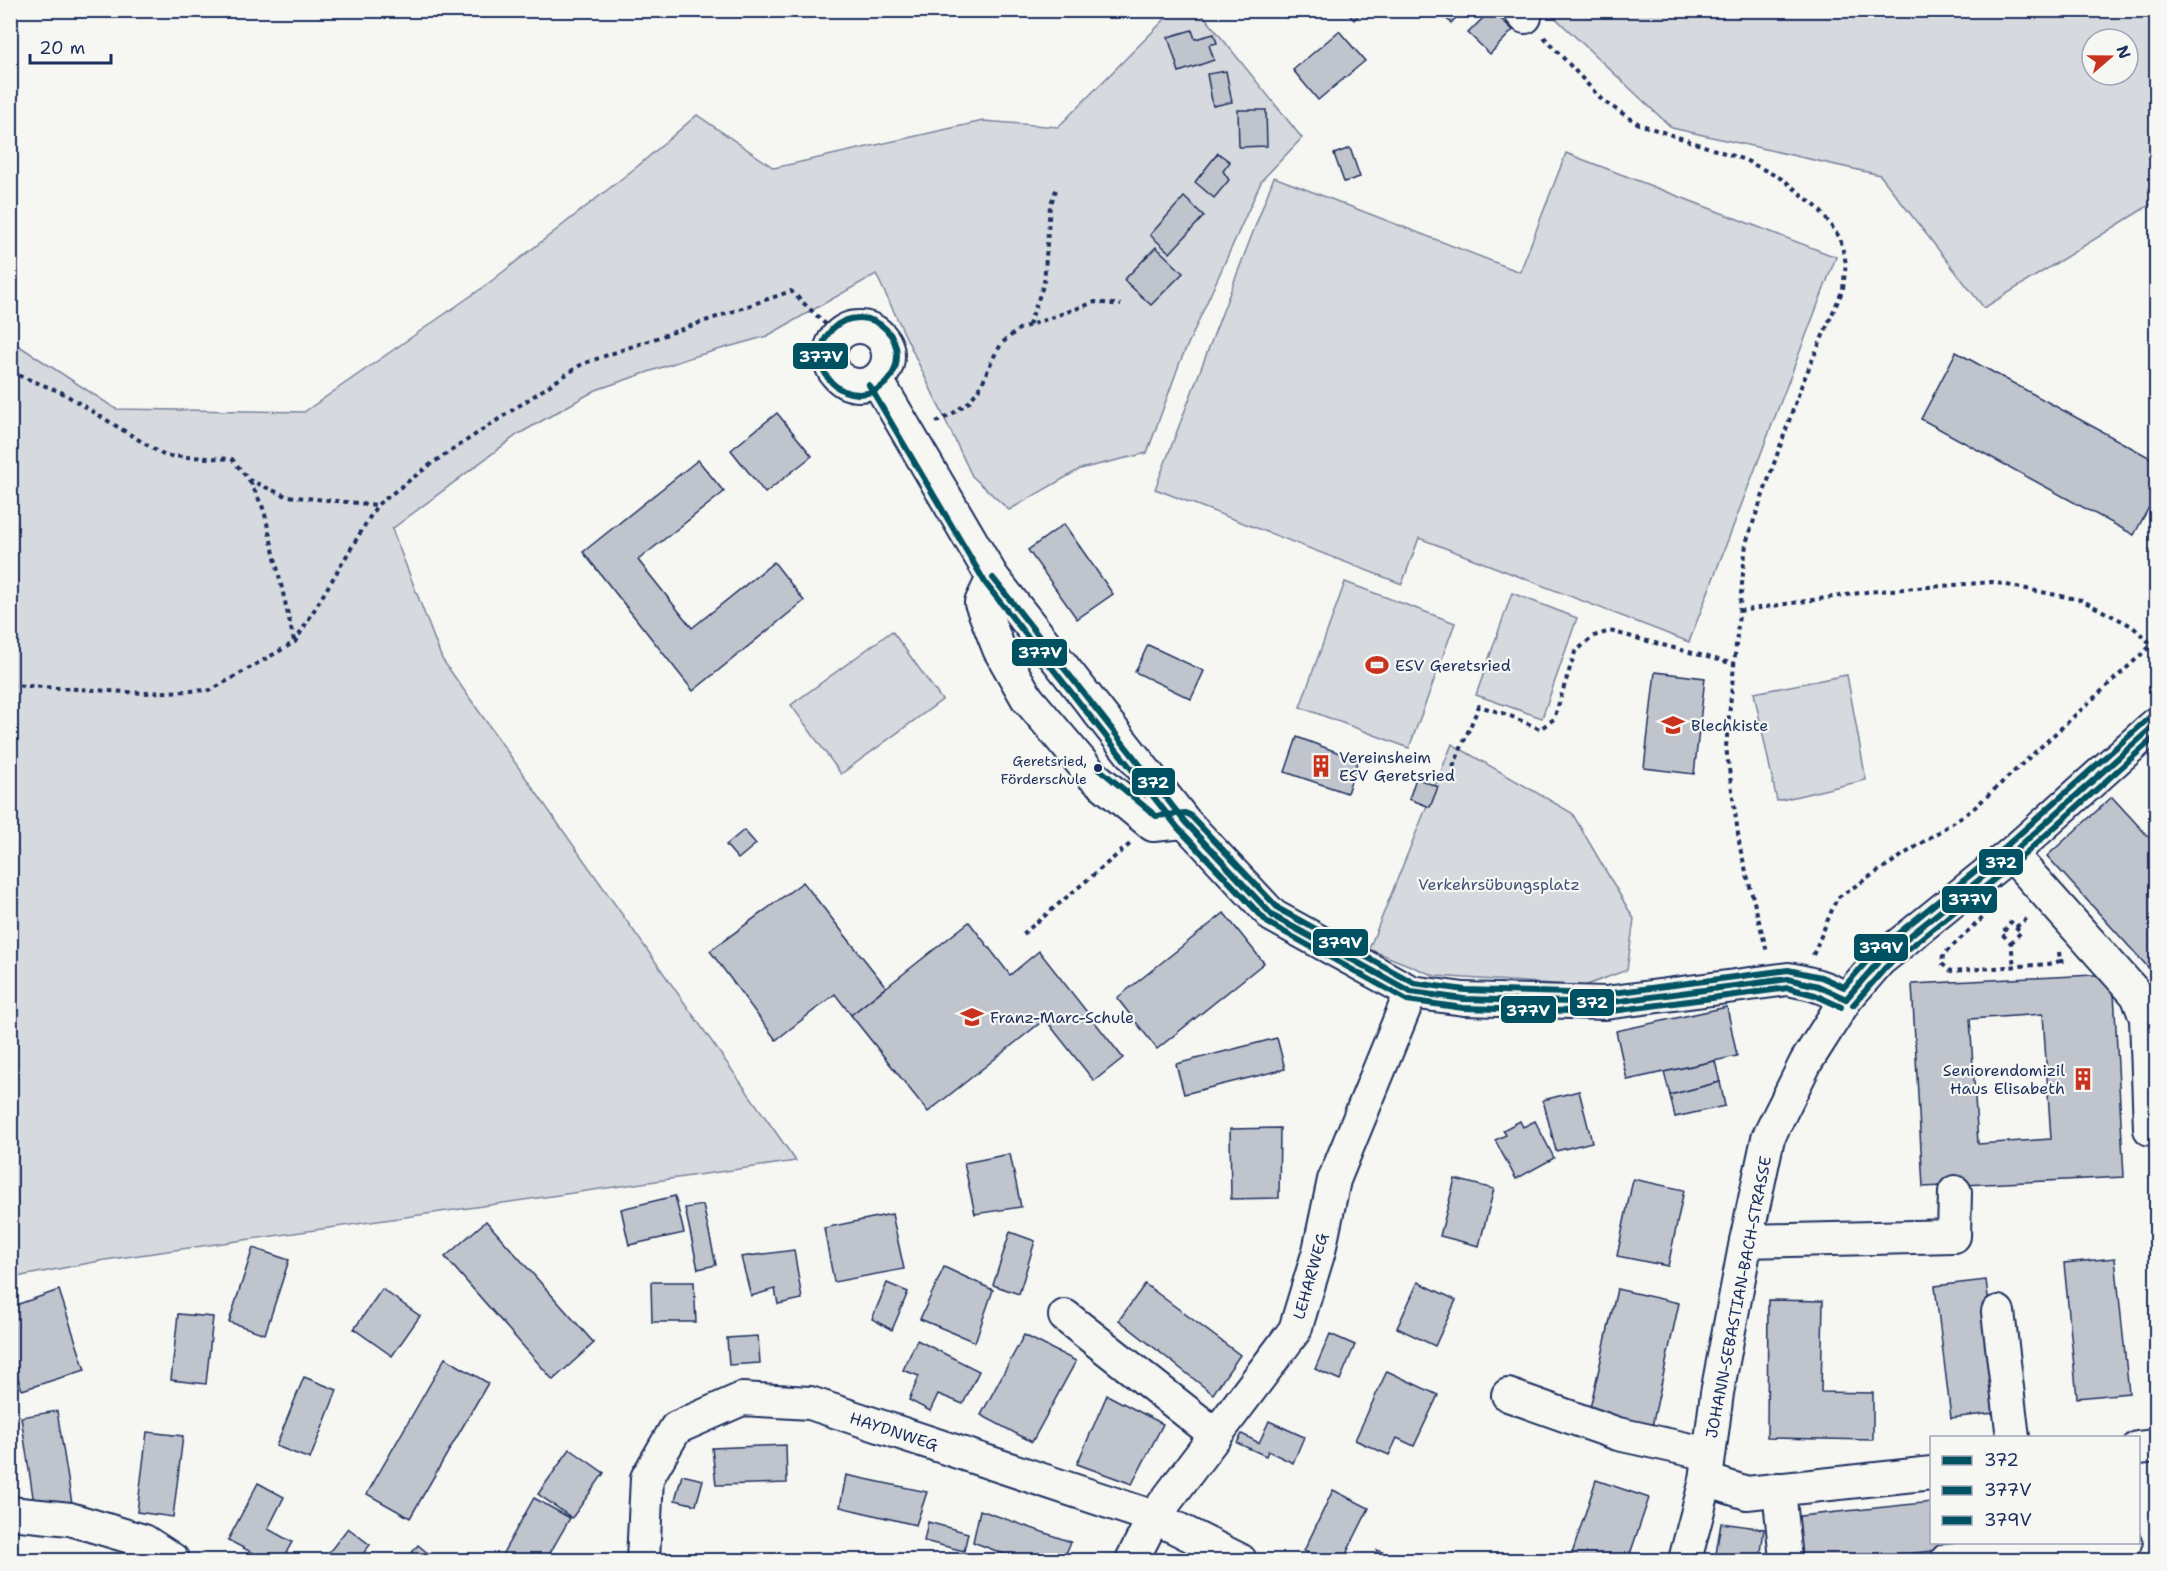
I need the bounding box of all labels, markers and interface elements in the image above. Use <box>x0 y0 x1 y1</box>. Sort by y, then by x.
scale bar <box>30 27 111 65</box>
north arrow <box>2080 27 2140 87</box>
text: 20 m <box>39 36 85 60</box>
text: N <box>2112 42 2136 62</box>
line badge: 377V <box>792 342 849 370</box>
text: 377V <box>799 346 844 367</box>
line badge: 377V <box>1011 638 1068 667</box>
text: 377V <box>1018 642 1063 663</box>
sports icon: ESV Geretsried <box>1364 652 1390 678</box>
place label: ESV Geretsried <box>1395 655 1511 676</box>
school or university icon: Blechkiste <box>1660 712 1686 738</box>
place label: Blechkiste <box>1691 715 1768 736</box>
place label: Vereinsheim ESV Geretsried <box>1339 747 1455 786</box>
place label: Geretsried, Förderschule <box>1001 752 1087 788</box>
building icon: Vereinsheim ESV Geretsried <box>1308 753 1334 779</box>
marker: Geretsried, Förderschule <box>1092 762 1104 774</box>
line badge: 372 <box>1131 767 1176 796</box>
text: 372 <box>1137 772 1169 793</box>
line badge: 372 <box>1978 848 2024 876</box>
text: 372 <box>1985 852 2017 873</box>
park label: Verkehrsübungsplatz <box>1418 874 1580 895</box>
line badge: 377V <box>1941 885 1998 914</box>
text: 377V <box>1948 889 1993 910</box>
line badge: 379V <box>1312 928 1369 957</box>
text: 379V <box>1318 932 1363 953</box>
line badge: 379V <box>1853 933 1909 962</box>
text: 379V <box>1859 937 1904 958</box>
line badge: 372 <box>1569 988 1615 1017</box>
text: 372 <box>1576 992 1608 1013</box>
line badge: 377V <box>1500 995 1557 1024</box>
text: 377V <box>1506 1000 1551 1021</box>
school or university icon: Franz-Marc-Schule <box>959 1004 985 1030</box>
place label: Franz-Marc-Schule <box>990 1007 1134 1028</box>
place label: Seniorendomizil Haus Elisabeth <box>1943 1060 2065 1099</box>
building icon: Seniorendomizil Haus Elisabeth <box>2070 1066 2096 1092</box>
street label: JOHANN-SEBASTIAN-BACH-STRASSE <box>1701 1154 1776 1440</box>
street label: LEHARWEG <box>1288 1230 1333 1322</box>
street label: HAYDNWEG <box>847 1407 941 1456</box>
legend <box>1930 1436 2140 1544</box>
text: 372 <box>1984 1448 2019 1472</box>
text: 377V <box>1984 1478 2031 1502</box>
text: 379V <box>1984 1508 2032 1532</box>

